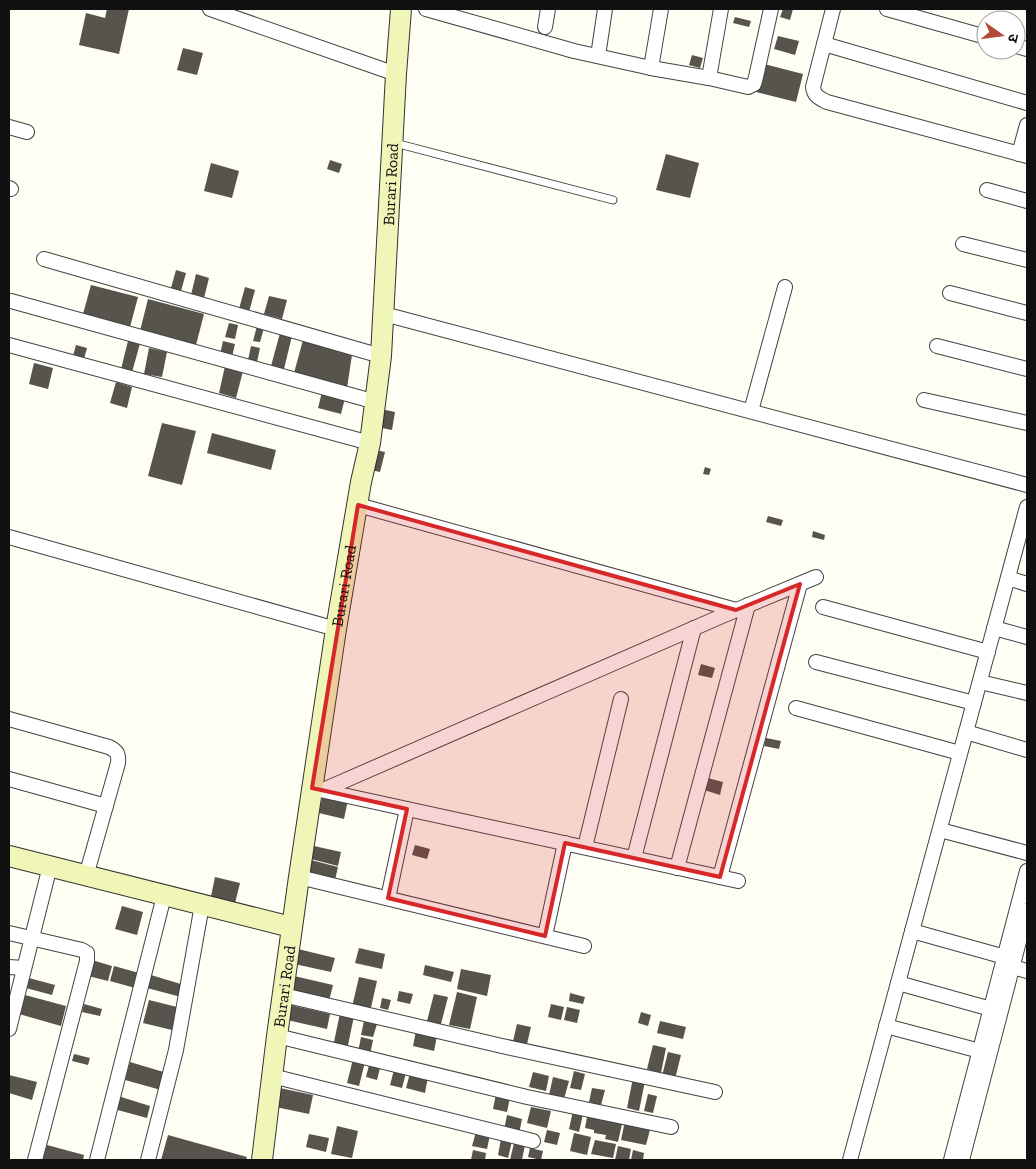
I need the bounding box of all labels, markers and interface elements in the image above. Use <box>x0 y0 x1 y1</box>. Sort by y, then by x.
north arrow <box>976 10 1026 60</box>
text: उ <box>1004 32 1022 45</box>
street label: Burari Road <box>378 142 402 226</box>
street label: Burari Road <box>327 543 360 628</box>
street label: Burari Road <box>269 944 299 1029</box>

